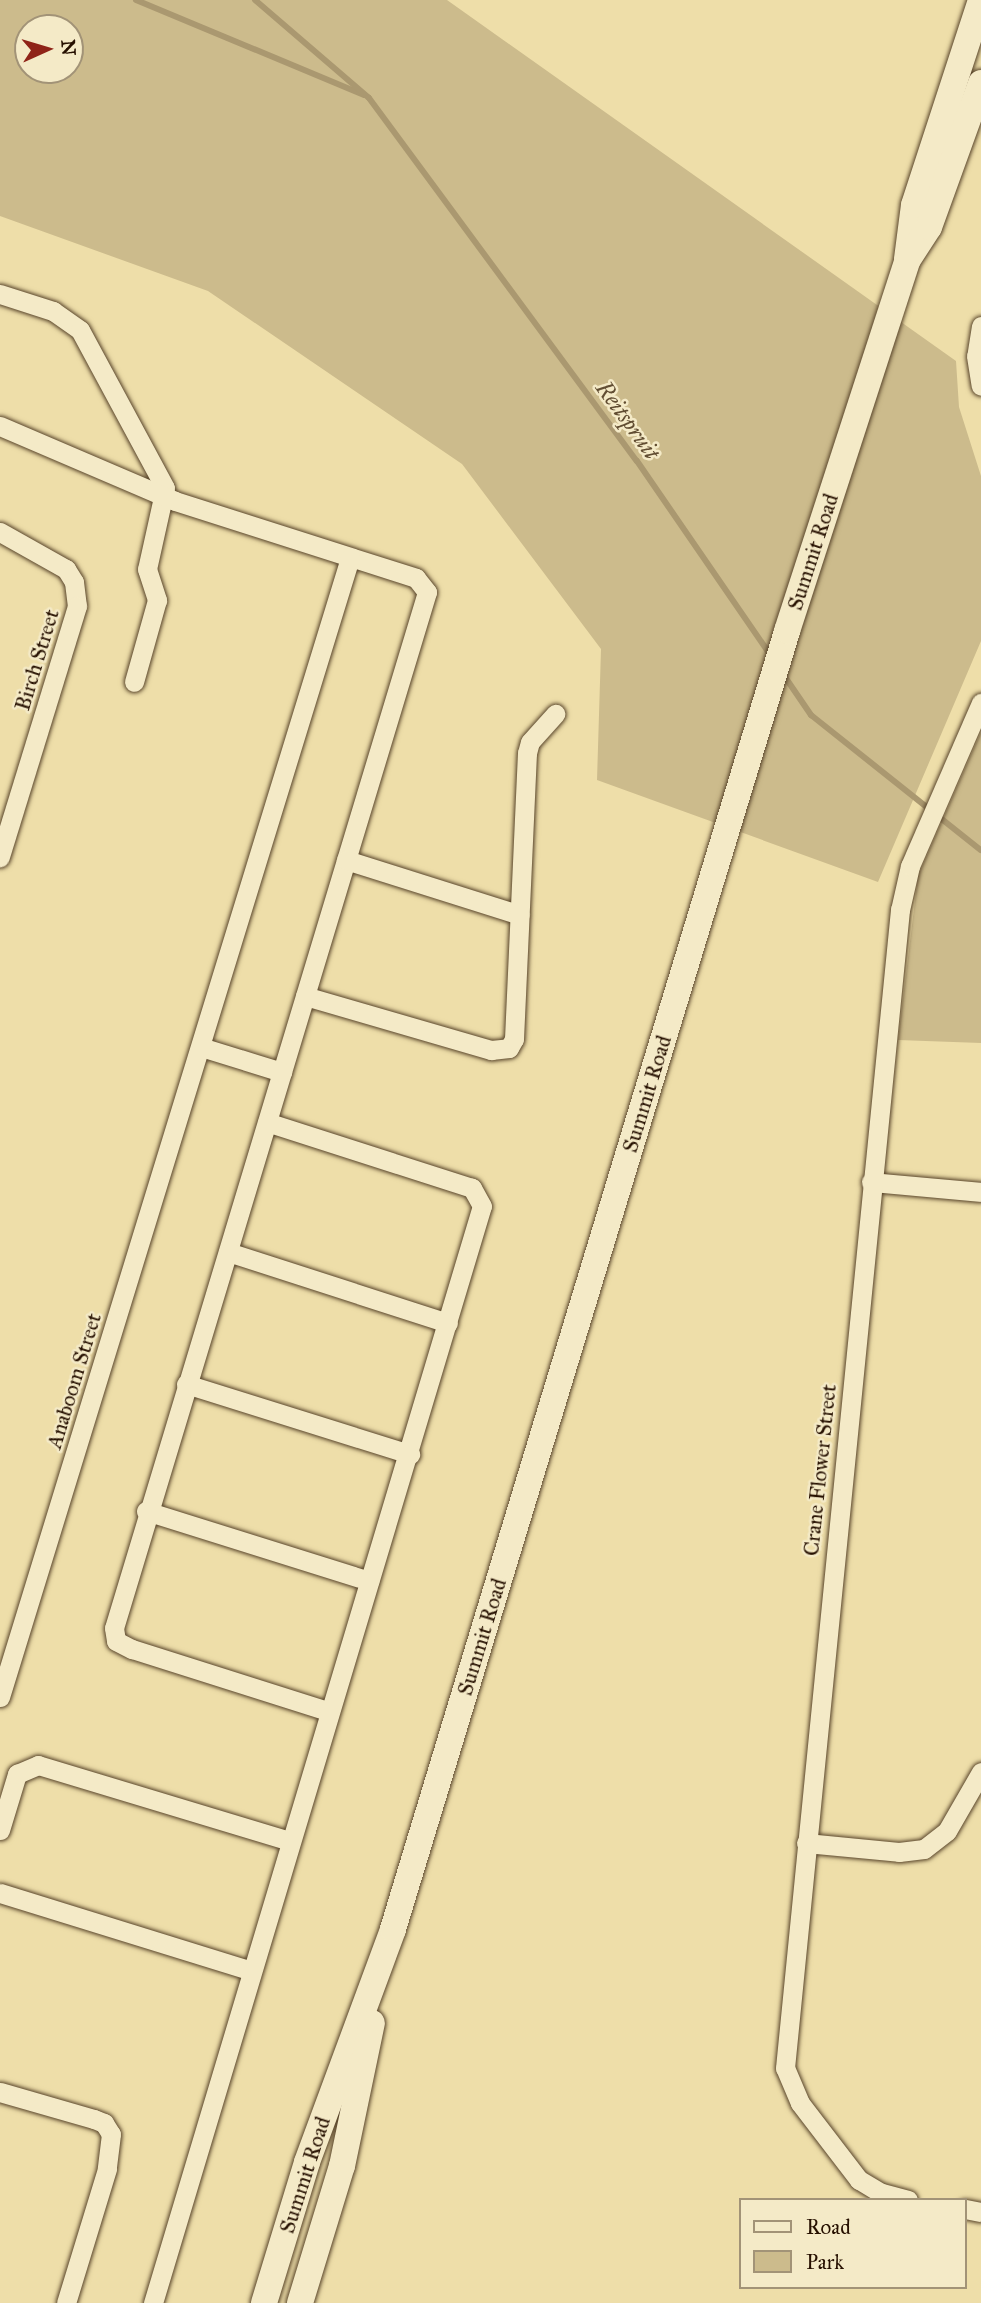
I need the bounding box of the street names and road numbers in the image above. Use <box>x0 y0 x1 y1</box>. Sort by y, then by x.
street label: Summit Road <box>782 491 844 613</box>
street label: Birch Street <box>10 606 64 714</box>
street label: Summit Road <box>617 1032 677 1156</box>
street label: Anaboom Street <box>41 1310 107 1452</box>
street label: Crane Flower Street <box>798 1383 842 1557</box>
street label: Summit Road <box>452 1575 512 1699</box>
street label: Summit Road <box>274 2114 336 2236</box>

